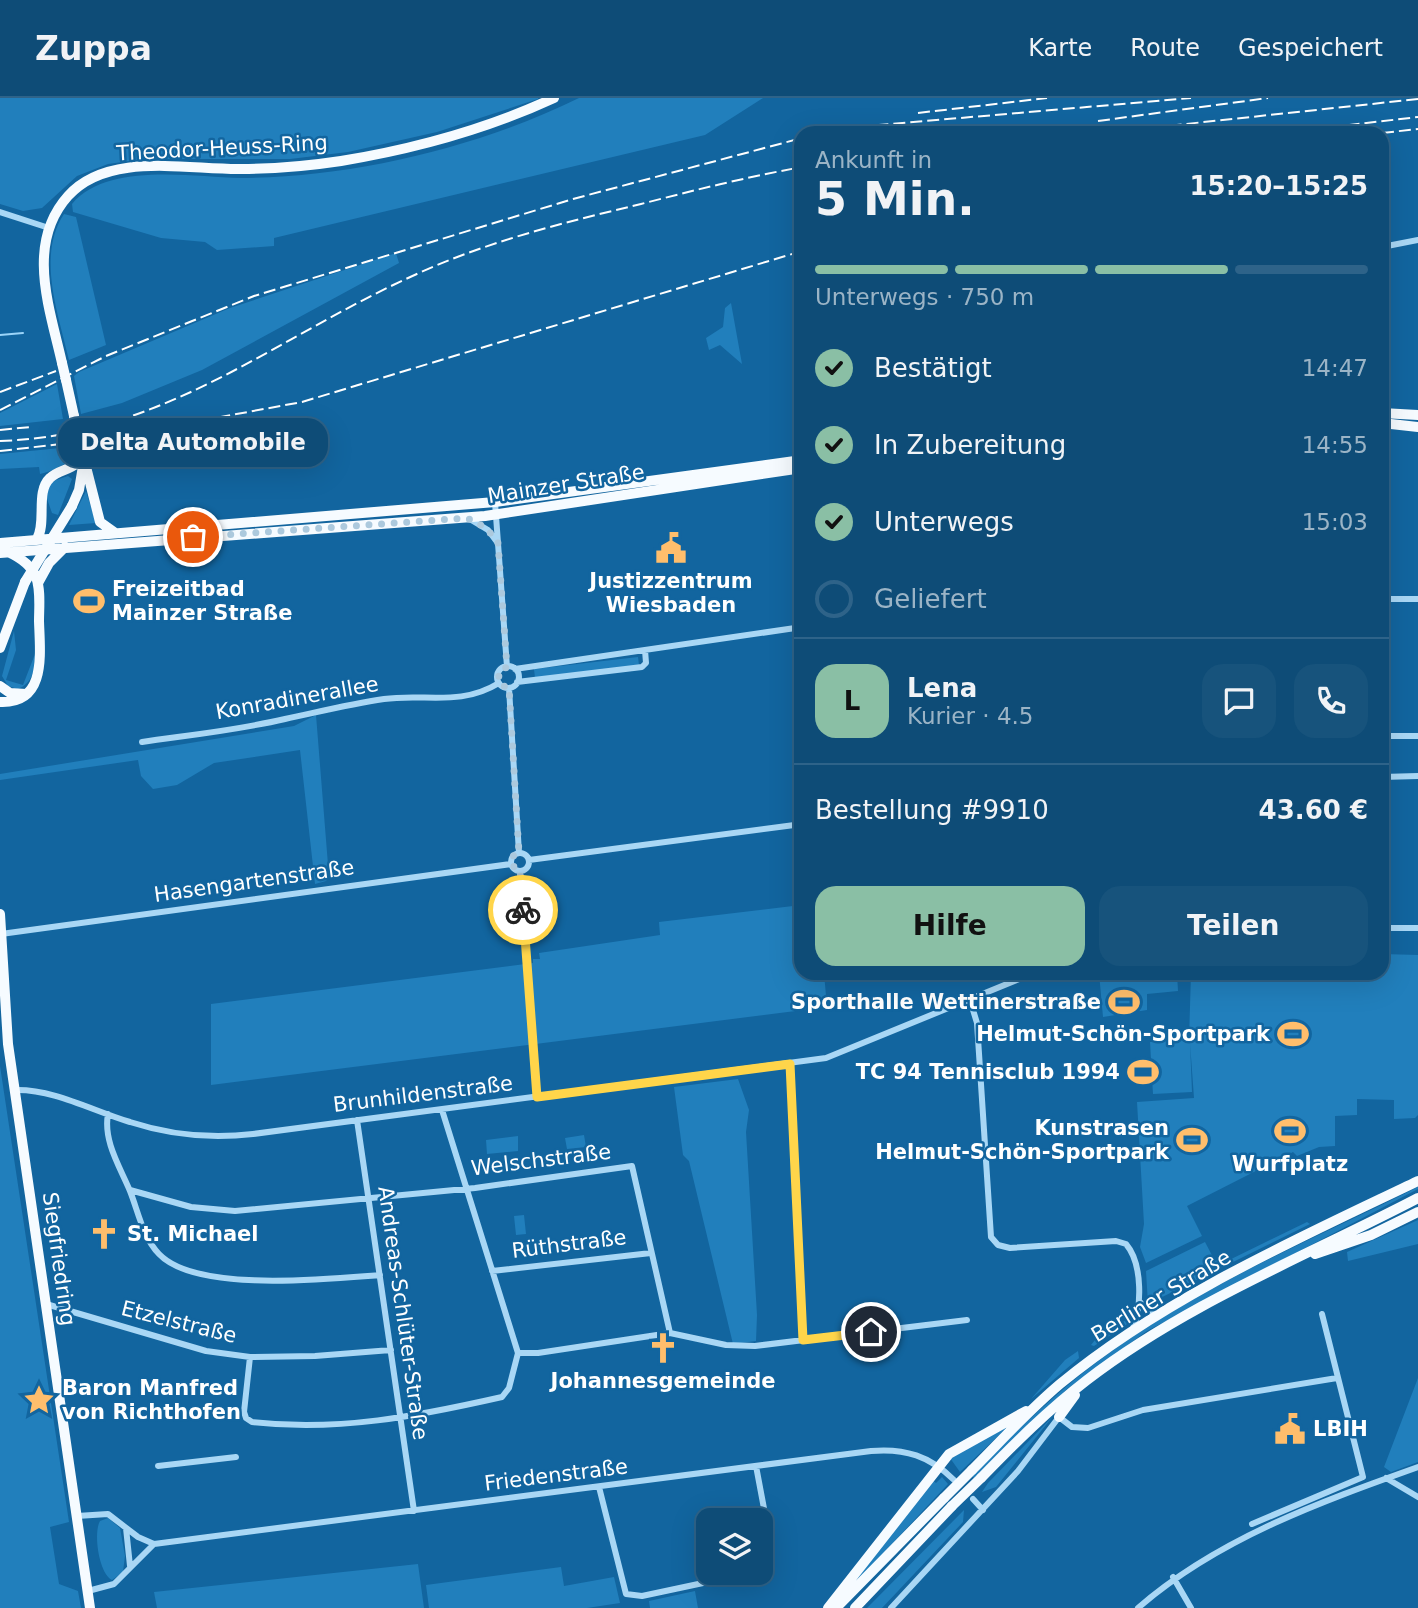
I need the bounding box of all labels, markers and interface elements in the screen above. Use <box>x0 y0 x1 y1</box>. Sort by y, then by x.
text: Zuppa <box>35 29 152 68</box>
text: Karte <box>1028 34 1092 62</box>
text: Route <box>1130 34 1200 62</box>
text: Gespeichert <box>1238 34 1383 62</box>
street label: Theodor-Heuss-Ring <box>115 130 328 166</box>
text: Ankunft in <box>815 147 932 173</box>
text: 15:20–15:25 <box>1189 171 1368 201</box>
text: 5 Min. <box>815 172 975 226</box>
text: Unterwegs · 750 m <box>815 284 1034 310</box>
icon: check <box>815 349 853 387</box>
text: Bestätigt <box>874 353 992 383</box>
text: 14:47 <box>1302 355 1368 381</box>
callout: Delta Automobile <box>58 418 328 467</box>
icon: check <box>815 426 853 464</box>
text: Delta Automobile <box>80 429 306 455</box>
text: In Zubereitung <box>874 430 1066 460</box>
text: 14:55 <box>1302 432 1368 458</box>
street label: Mainzer Straße <box>486 460 646 508</box>
icon: check <box>815 503 853 541</box>
pin <box>163 507 223 567</box>
text: Unterwegs <box>874 507 1014 537</box>
text: 15:03 <box>1302 509 1368 535</box>
icon: bag <box>174 518 212 556</box>
public building icon: Justizzentrum Wiesbaden <box>654 531 688 565</box>
place label: Justizzentrum Wiesbaden <box>587 569 753 617</box>
place label: Freizeitbad Mainzer Straße <box>112 577 292 625</box>
sports icon: Freizeitbad Mainzer Straße <box>72 584 106 618</box>
text: Geliefert <box>874 584 987 614</box>
button: chat <box>1202 664 1276 738</box>
button: phone <box>1294 664 1368 738</box>
street label: Konradinerallee <box>214 672 380 724</box>
text: Lena <box>907 673 977 703</box>
text: L <box>844 686 860 716</box>
text: Kurier · 4.5 <box>907 703 1033 729</box>
text: Bestellung #9910 <box>815 795 1049 825</box>
text: 43.60 € <box>1259 795 1368 825</box>
street label: Hasengartenstraße <box>152 855 356 907</box>
courier <box>488 875 558 945</box>
button: Hilfe <box>815 886 1085 966</box>
button: Teilen <box>1099 886 1368 966</box>
icon: bike <box>504 891 542 929</box>
sports icon: Sporthalle Wettinerstraße <box>1107 985 1141 1019</box>
place label: Sporthalle Wettinerstraße <box>791 990 1101 1014</box>
sports icon: Helmut-Schön-Sportpark <box>1276 1017 1310 1051</box>
place label: Helmut-Schön-Sportpark <box>976 1022 1271 1046</box>
sports icon: TC 94 Tennisclub 1994 <box>1126 1055 1160 1089</box>
place label: TC 94 Tennisclub 1994 <box>856 1060 1120 1084</box>
street label: Brunhildenstraße <box>332 1071 514 1117</box>
sports icon: Wurfplatz <box>1273 1114 1307 1148</box>
place label: Kunstrasen Helmut-Schön-Sportpark <box>875 1116 1170 1164</box>
sports icon: Kunstrasen Helmut-Schön-Sportpark <box>1175 1123 1209 1157</box>
street label: Welschstraße <box>470 1140 612 1180</box>
place label: Wurfplatz <box>1232 1152 1348 1176</box>
street label: Andreas-Schlüter-Straße <box>373 1185 433 1441</box>
street label: Siegfriedring <box>38 1191 80 1327</box>
church icon: St. Michael <box>87 1217 121 1251</box>
place label: St. Michael <box>127 1222 259 1246</box>
street label: Rüthstraße <box>510 1225 628 1263</box>
street label: Berliner Straße <box>1087 1245 1235 1347</box>
street label: Etzelstraße <box>119 1296 239 1348</box>
pin <box>841 1302 901 1362</box>
icon: home <box>852 1313 890 1351</box>
church icon: Johannesgemeinde <box>646 1331 680 1365</box>
place label: Johannesgemeinde <box>549 1369 775 1393</box>
place label: Baron Manfred von Richthofen <box>62 1376 241 1424</box>
place icon: Baron Manfred von Richthofen <box>22 1383 56 1417</box>
public building icon: LBIH <box>1273 1412 1307 1446</box>
place label: LBIH <box>1313 1417 1368 1441</box>
street label: Friedenstraße <box>483 1454 629 1496</box>
map controls <box>696 1508 773 1585</box>
button: layers <box>696 1508 773 1585</box>

